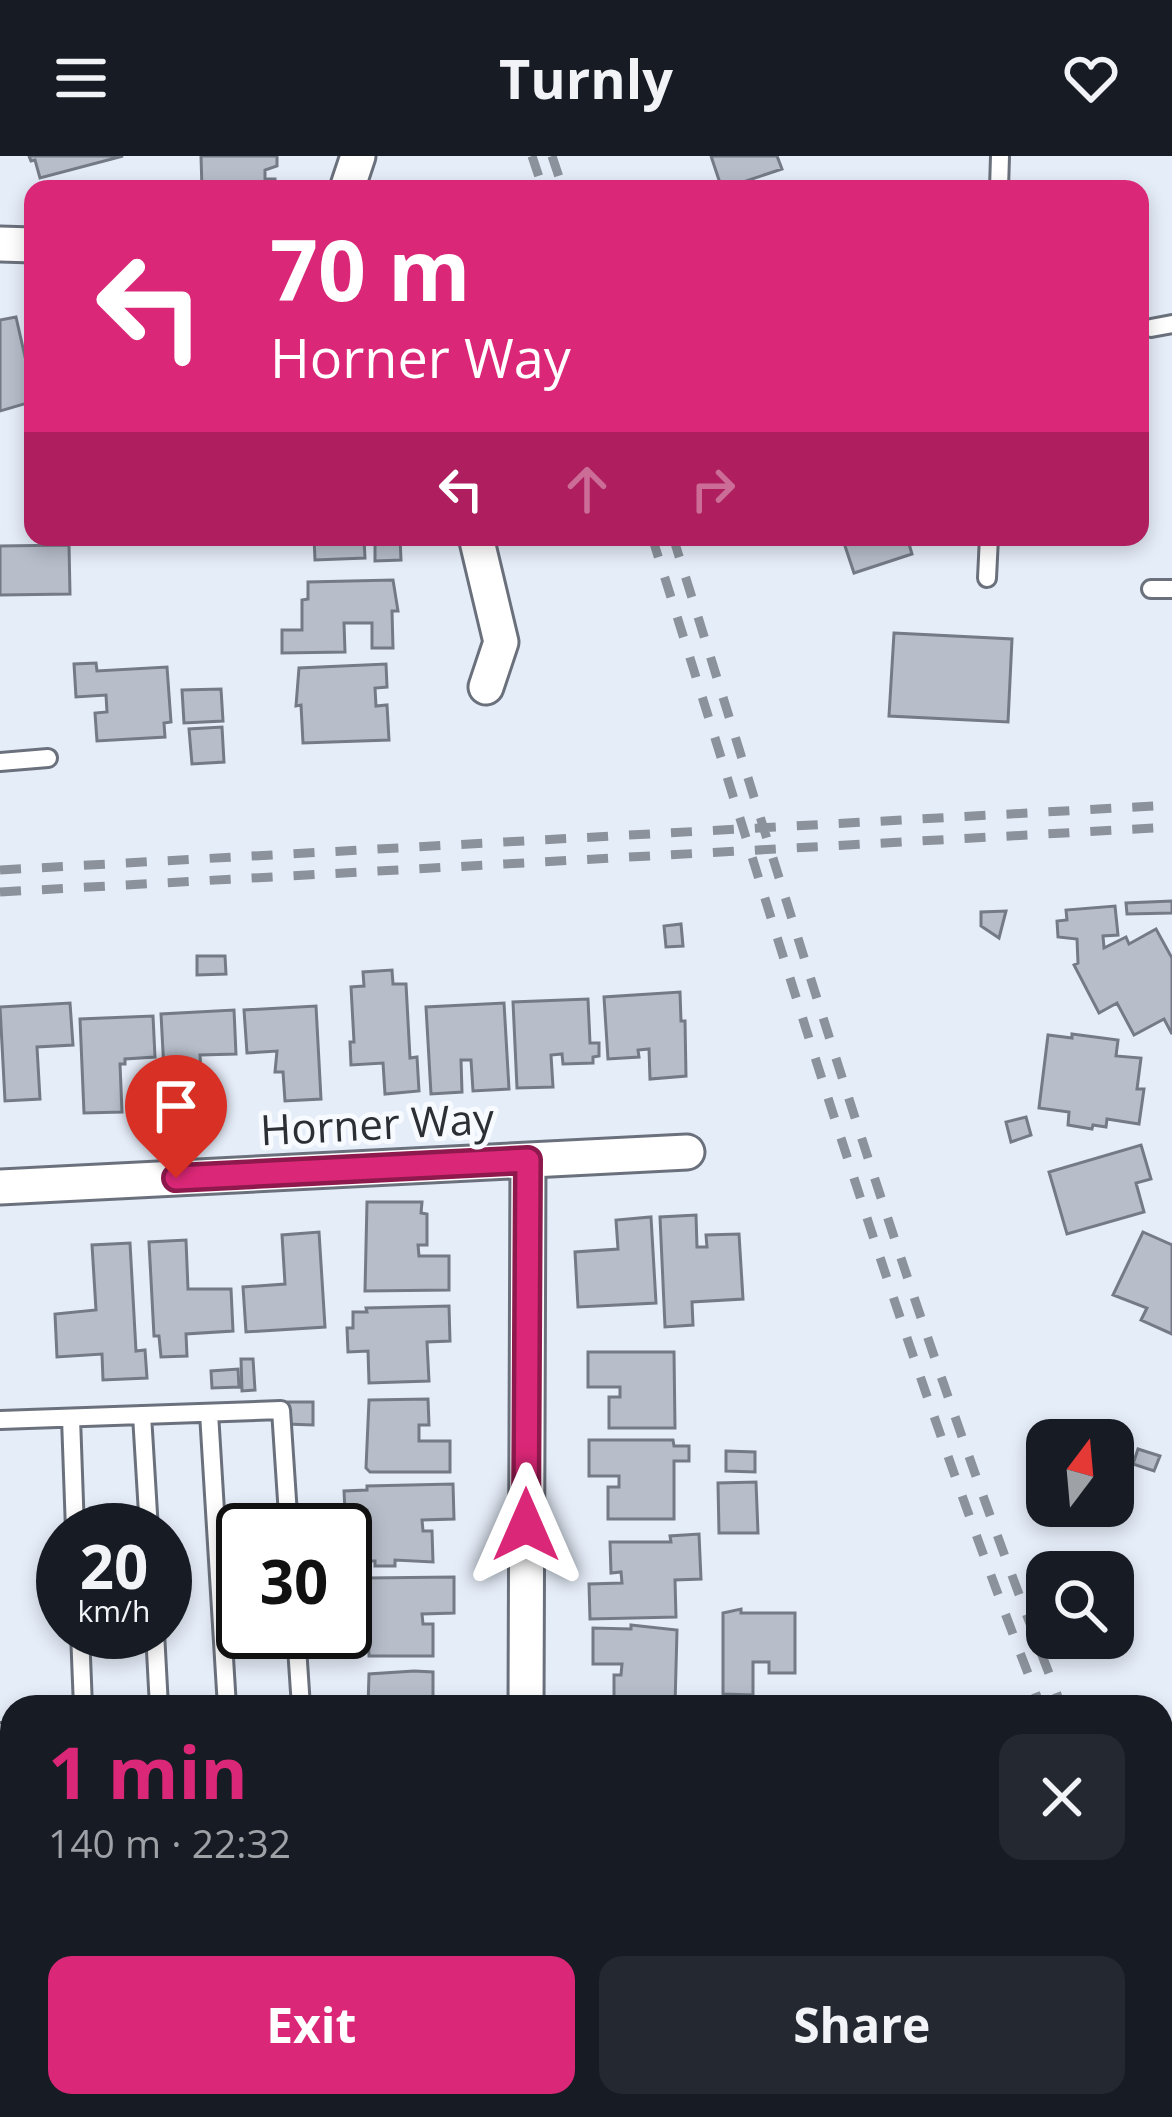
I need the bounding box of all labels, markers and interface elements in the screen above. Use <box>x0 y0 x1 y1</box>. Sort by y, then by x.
text: Turnly <box>499 41 673 115</box>
icon: menu <box>48 45 114 111</box>
icon: heart <box>1058 45 1124 111</box>
text: 70 m <box>270 211 470 326</box>
icon: left <box>72 228 228 384</box>
text: Horner Way <box>270 320 571 394</box>
icon: left <box>428 456 494 522</box>
icon: ahead <box>554 456 620 522</box>
icon: right <box>680 456 746 522</box>
pin <box>125 1055 227 1178</box>
icon: arrive <box>143 1073 209 1139</box>
street label: Horner Way <box>259 1088 496 1158</box>
north arrow <box>1026 1419 1134 1527</box>
map controls <box>1026 1419 1134 1659</box>
position arrow <box>463 1462 589 1588</box>
speed limit sign: 30 <box>216 1503 372 1659</box>
text: 20 <box>80 1525 148 1607</box>
button: search <box>1026 1551 1134 1659</box>
text: km/h <box>78 1590 150 1631</box>
text: 1 min <box>48 1722 248 1820</box>
button: close <box>999 1734 1125 1860</box>
text: 140 m · 22:32 <box>48 1816 291 1869</box>
button: Exit <box>48 1956 575 2094</box>
button: Share <box>599 1956 1125 2094</box>

